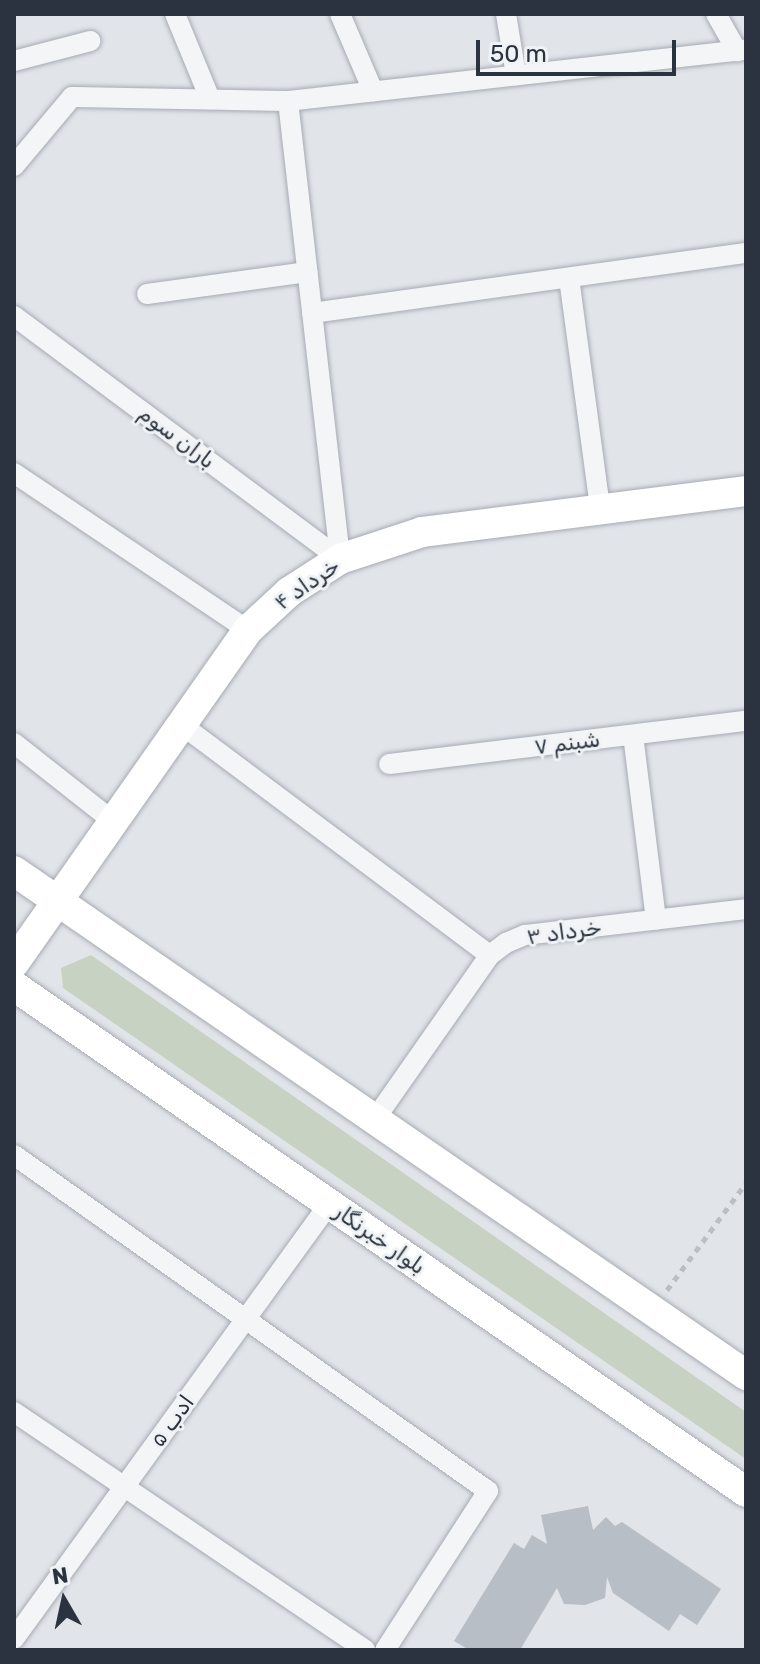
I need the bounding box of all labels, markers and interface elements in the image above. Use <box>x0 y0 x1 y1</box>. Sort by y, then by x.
scale bar <box>480 24 680 74</box>
text: 50 m <box>490 40 547 68</box>
street label: باران سوم <box>134 400 220 474</box>
street label: خرداد ۴ <box>270 552 344 616</box>
street label: شبنم ۷ <box>533 726 601 760</box>
street label: خرداد ۳ <box>525 914 603 950</box>
street label: بلوار خبرنگار <box>329 1198 431 1280</box>
street label: ادب ۵ <box>144 1390 200 1452</box>
north arrow <box>24 1560 104 1640</box>
text: N <box>50 1561 70 1590</box>

